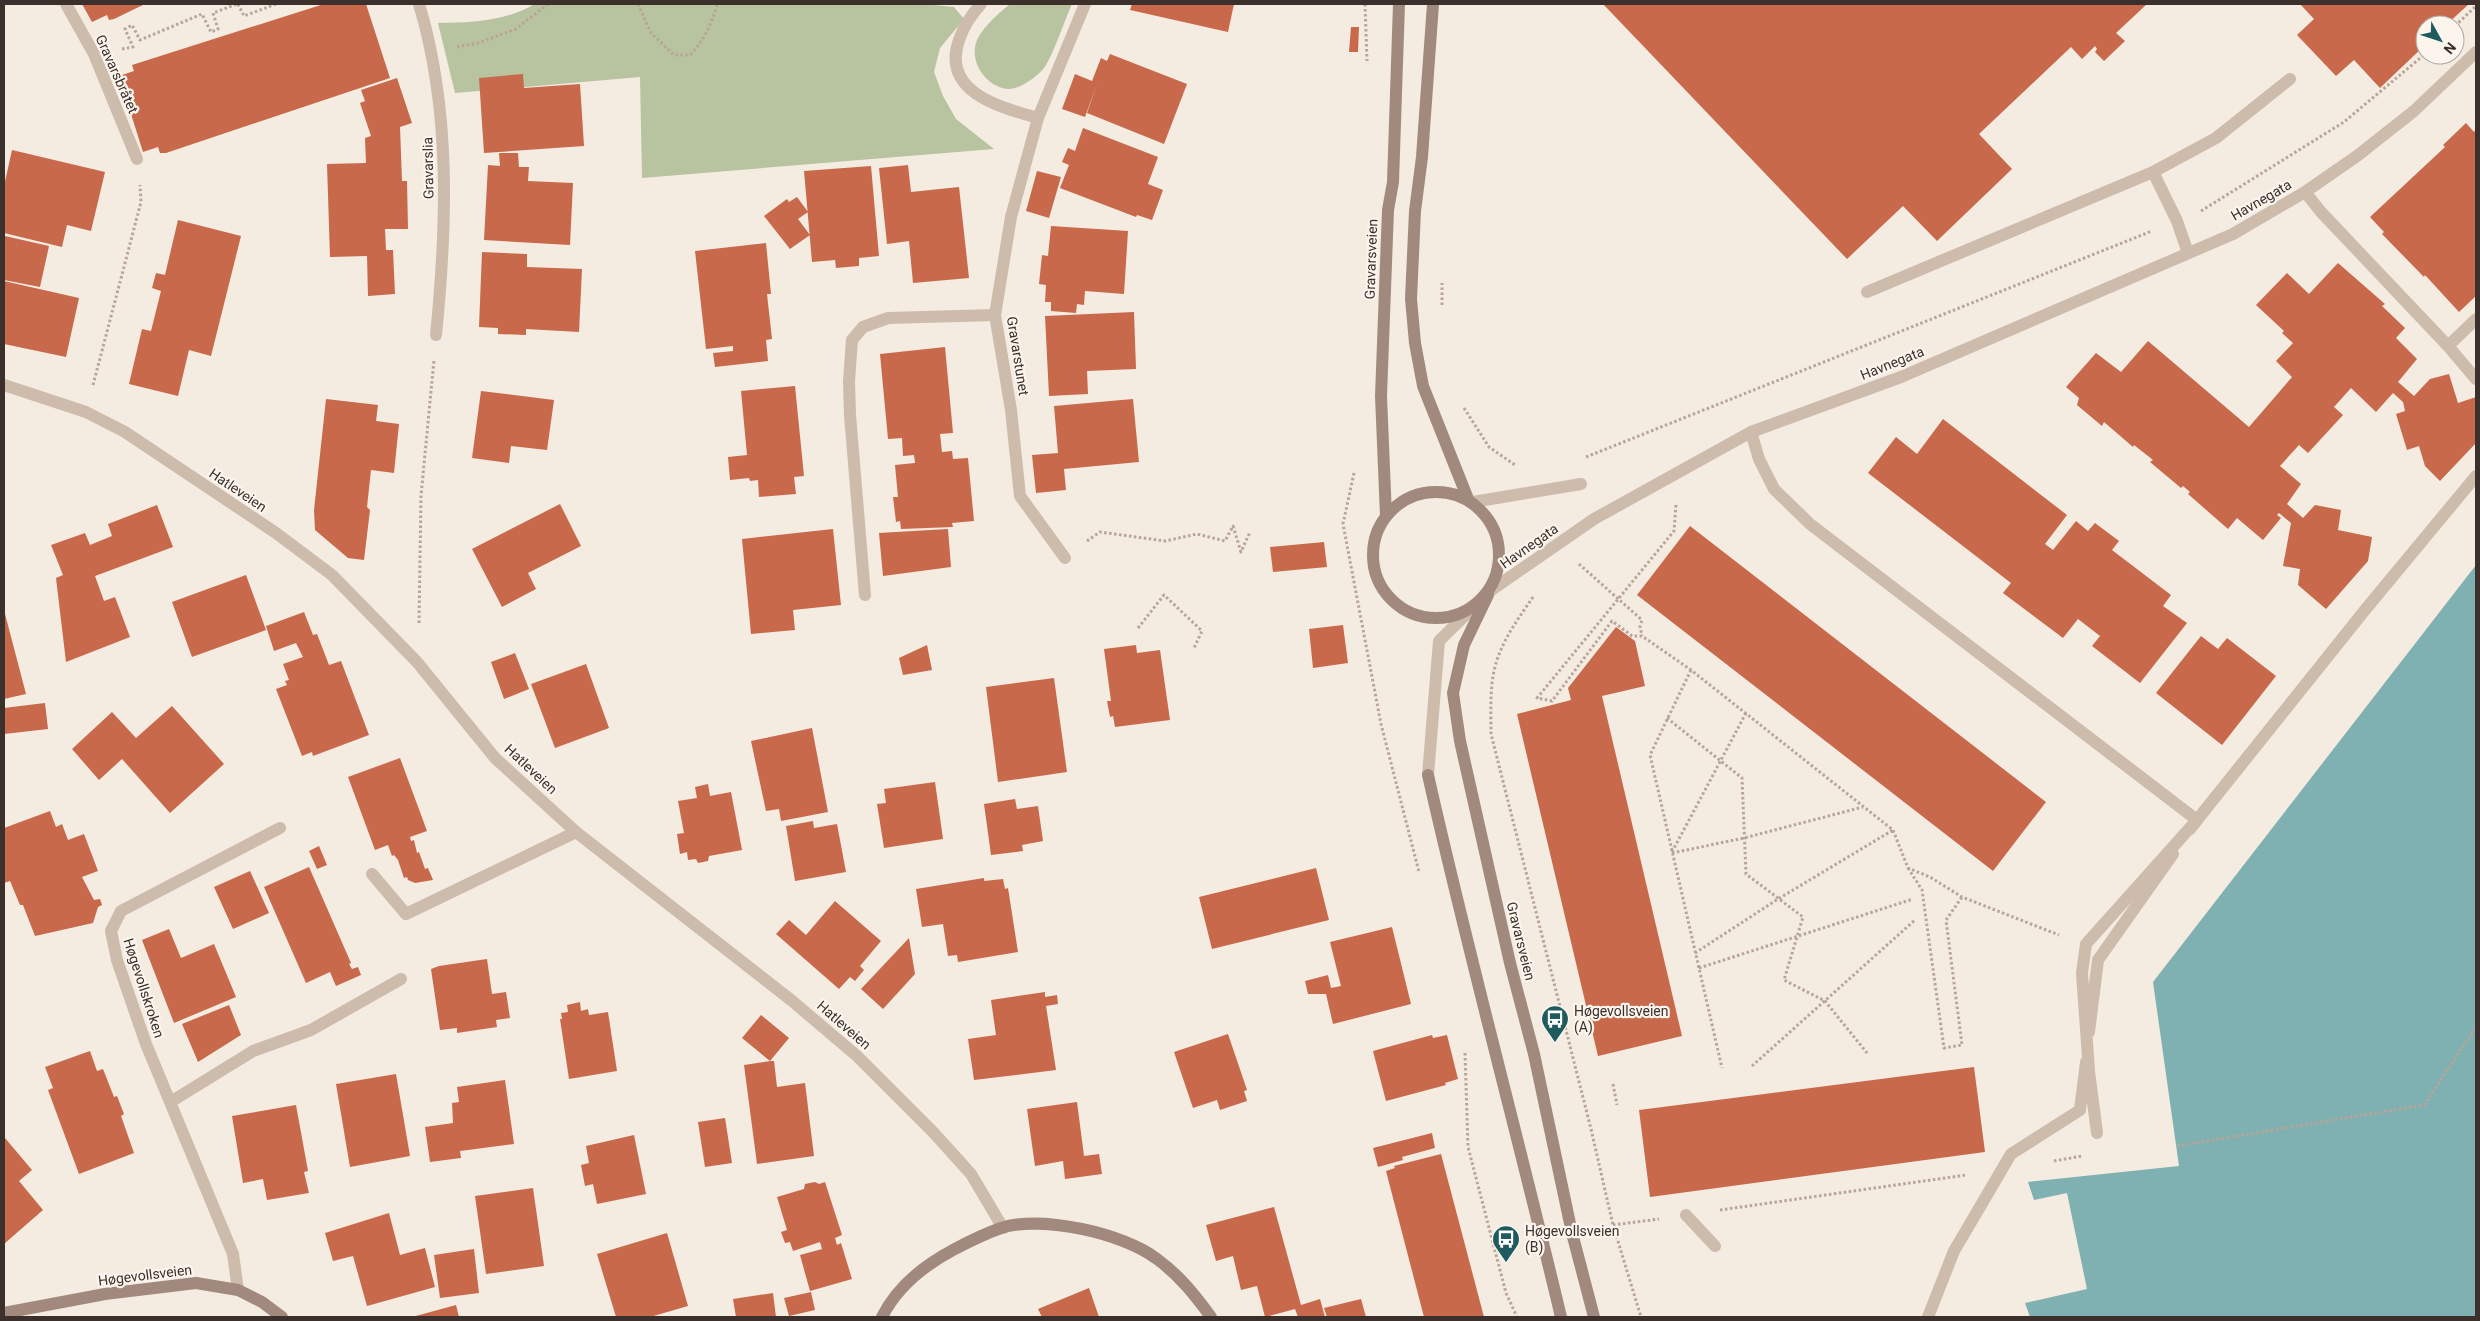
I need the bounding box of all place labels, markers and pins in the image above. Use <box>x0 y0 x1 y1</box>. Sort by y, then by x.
place label: Høgevollsveien (A) <box>1574 1003 1669 1036</box>
bus stop icon: Høgevollsveien (A) <box>1540 1004 1570 1043</box>
place label: Høgevollsveien (B) <box>1525 1223 1620 1256</box>
bus stop icon: Høgevollsveien (B) <box>1491 1224 1521 1263</box>

